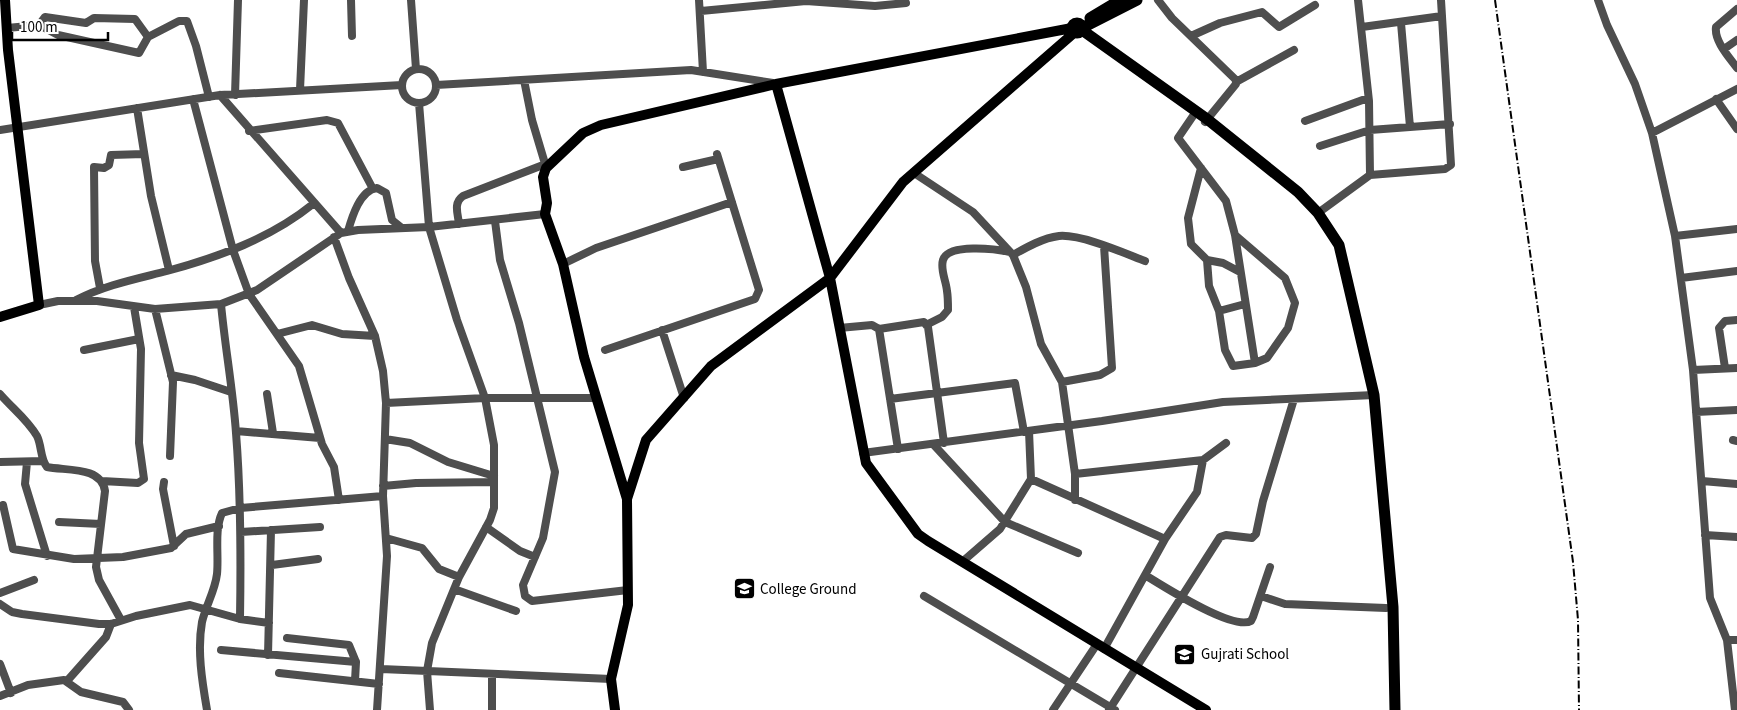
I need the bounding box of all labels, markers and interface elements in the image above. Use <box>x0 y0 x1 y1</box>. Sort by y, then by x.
scale bar <box>12 10 109 42</box>
text: 100 m <box>20 17 58 38</box>
school or university icon: College Ground <box>732 577 756 601</box>
place label: College Ground <box>760 579 857 600</box>
school or university icon: Gujrati School <box>1173 642 1197 666</box>
place label: Gujrati School <box>1201 644 1289 665</box>

